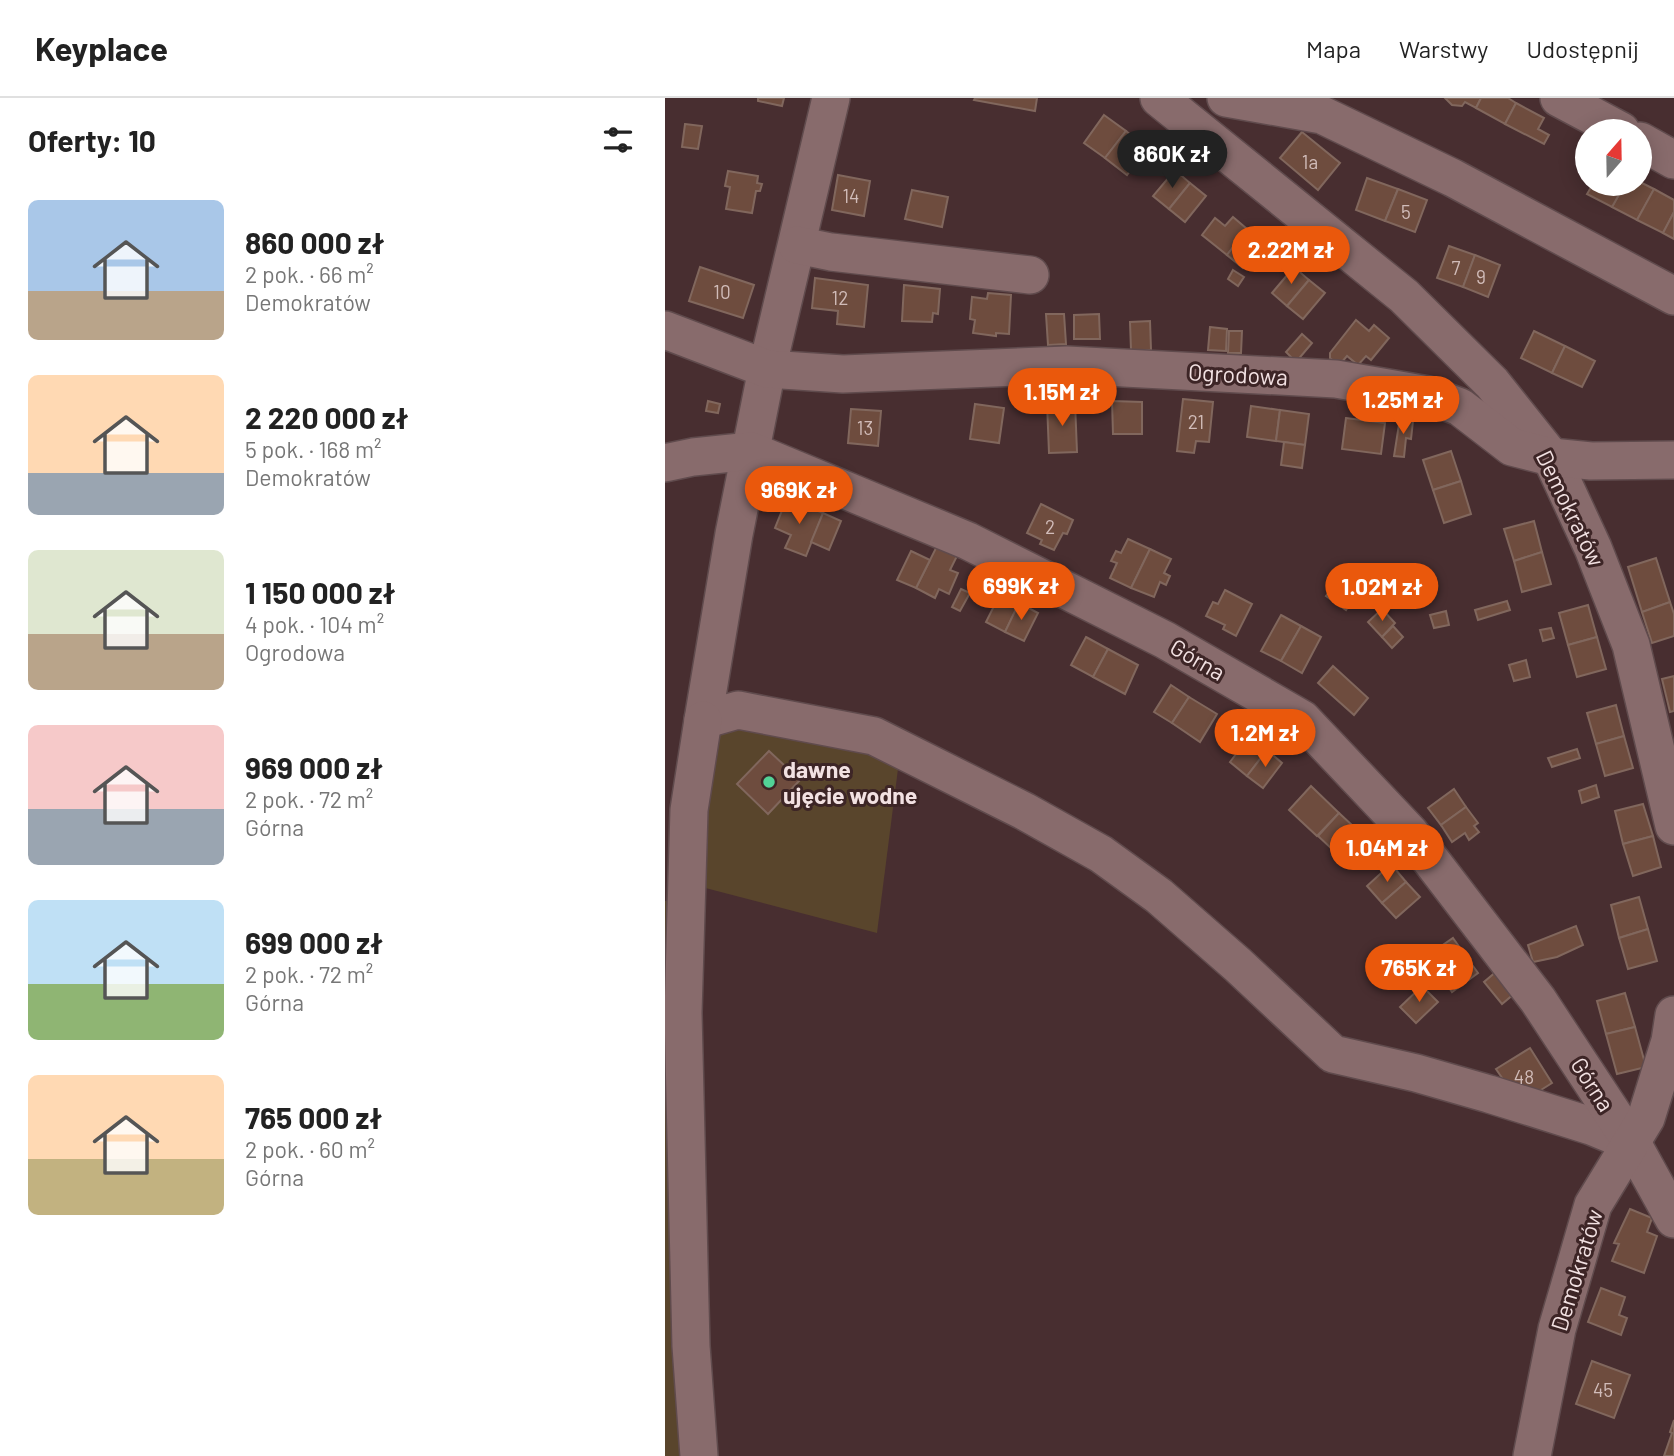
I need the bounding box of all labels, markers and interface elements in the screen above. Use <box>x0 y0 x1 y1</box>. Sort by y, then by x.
text: Keyplace <box>35 28 168 68</box>
text: Mapa <box>1306 34 1361 63</box>
text: Warstwy <box>1399 34 1488 63</box>
text: Udostępnij <box>1526 34 1639 63</box>
north arrow <box>1575 119 1652 196</box>
map controls <box>1575 119 1652 196</box>
icon: filters <box>599 121 637 159</box>
text: Oferty: 10 <box>28 122 156 158</box>
pin: 860K zł <box>1107 130 1237 190</box>
text: 860K zł <box>1133 139 1211 167</box>
house number: 1a <box>1302 150 1318 173</box>
house number: 14 <box>842 184 860 207</box>
house number: 5 <box>1401 200 1411 223</box>
text: 860 000 zł <box>245 224 385 260</box>
pin: 2.22M zł <box>1219 226 1363 286</box>
icon: home <box>84 228 168 312</box>
text: 2.22M zł <box>1248 235 1334 263</box>
house number: 7 <box>1452 256 1461 279</box>
text: 2 pok. · 66 m² <box>245 260 374 288</box>
house number: 9 <box>1476 265 1486 288</box>
house number: 10 <box>713 280 731 303</box>
house number: 12 <box>832 286 848 309</box>
text: Demokratów <box>245 288 371 316</box>
street label: Ogrodowa <box>1187 357 1289 391</box>
pin: 1.15M zł <box>990 368 1134 428</box>
pin: 1.25M zł <box>1331 376 1475 436</box>
text: 1.15M zł <box>1024 377 1100 405</box>
text: 1.25M zł <box>1362 385 1444 413</box>
text: 2 220 000 zł <box>245 399 409 435</box>
icon: home <box>84 403 168 487</box>
house number: 21 <box>1188 410 1204 433</box>
house number: 13 <box>857 416 873 439</box>
text: 5 pok. · 168 m² <box>245 435 381 463</box>
street label: Demokratów <box>1531 445 1611 571</box>
text: Demokratów <box>245 463 371 491</box>
pin: 969K zł <box>734 466 864 526</box>
text: 969K zł <box>761 475 837 503</box>
house number: 2 <box>1045 515 1055 538</box>
pin: 699K zł <box>956 562 1086 622</box>
pin: 1.02M zł <box>1310 564 1454 623</box>
text: 699K zł <box>983 571 1059 599</box>
text: 1.02M zł <box>1341 572 1423 600</box>
text: 1 150 000 zł <box>245 574 396 610</box>
icon: home <box>84 578 168 662</box>
text: 4 pok. · 104 m² <box>245 610 384 638</box>
street label: Górna <box>1165 632 1231 686</box>
text: Ogrodowa <box>245 638 345 666</box>
pin: 1.2M zł <box>1200 710 1330 769</box>
text: 1.2M zł <box>1231 718 1299 746</box>
text: 969 000 zł <box>245 749 383 785</box>
icon: home <box>84 753 168 837</box>
place label: dawne ujęcie wodne <box>783 755 917 809</box>
marker: dawne ujęcie wodne <box>761 774 777 790</box>
text: 2 pok. · 72 m² <box>245 785 373 813</box>
text: Górna <box>245 813 304 841</box>
pin: 1.04M zł <box>1315 824 1459 884</box>
text: 1.04M zł <box>1346 833 1428 861</box>
text: 699 000 zł <box>245 924 383 960</box>
icon: home <box>84 928 168 1012</box>
pin: 765K zł <box>1354 944 1484 1004</box>
text: 765K zł <box>1381 953 1457 981</box>
text: 2 pok. · 72 m² <box>245 960 373 988</box>
text: Górna <box>245 988 304 1016</box>
street label: Górna <box>1565 1052 1621 1116</box>
house number: 48 <box>1514 1065 1534 1088</box>
text: 765 000 zł <box>245 1099 382 1135</box>
icon: home <box>84 1103 168 1187</box>
text: 2 pok. · 60 m² <box>245 1135 375 1163</box>
text: Górna <box>245 1163 304 1191</box>
street label: Demokratów <box>1544 1206 1608 1334</box>
house number: 45 <box>1593 1378 1613 1401</box>

